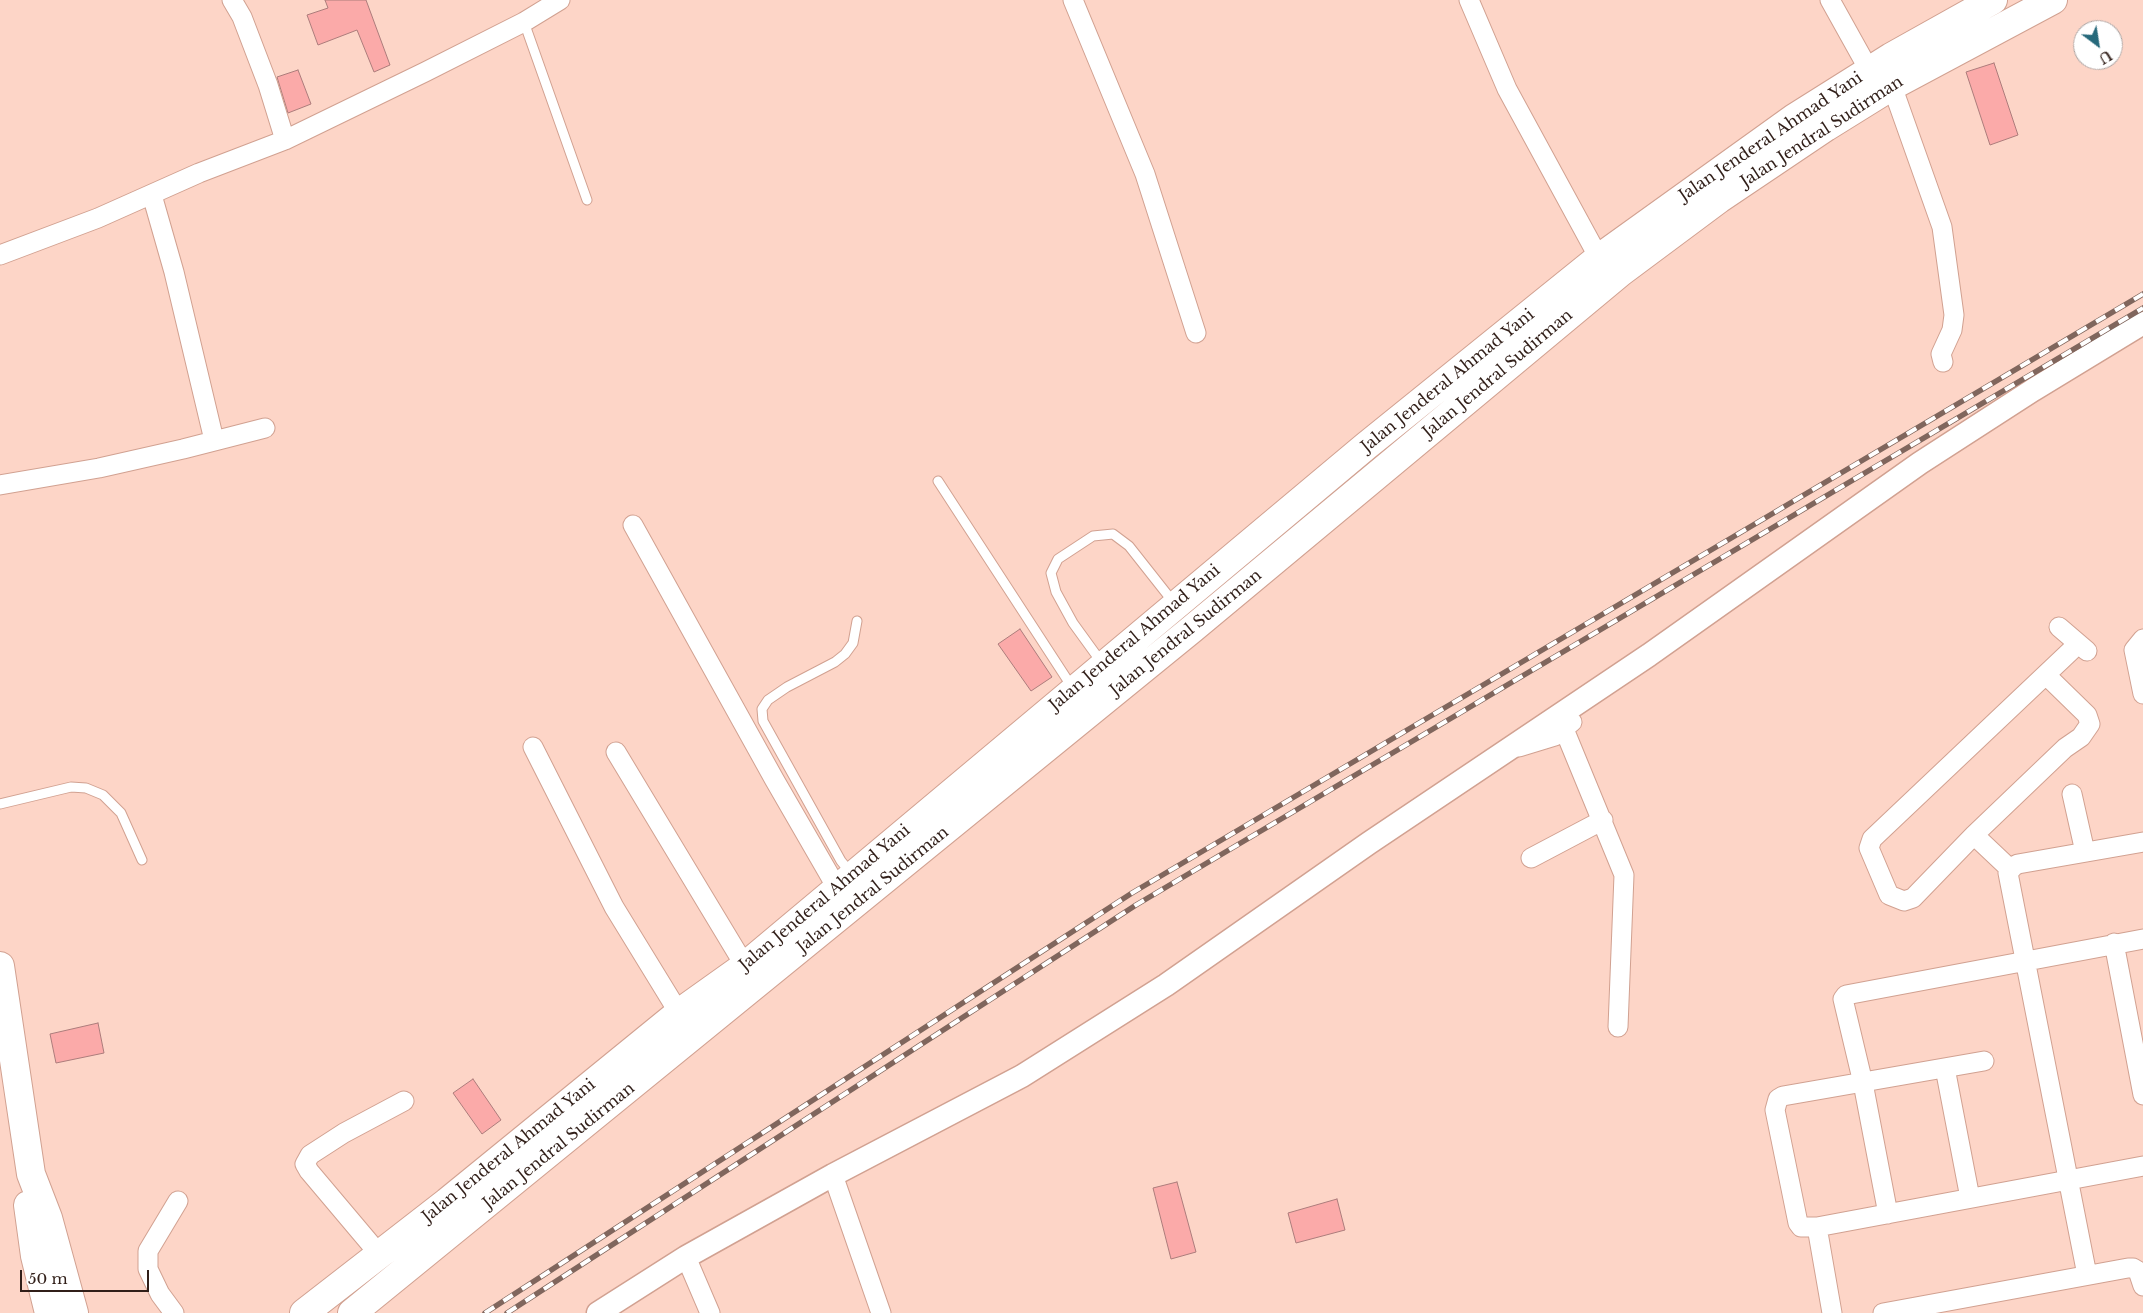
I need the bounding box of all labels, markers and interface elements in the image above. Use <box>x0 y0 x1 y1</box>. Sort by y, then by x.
north arrow <box>2073 20 2123 70</box>
text: U <box>2095 46 2115 68</box>
street label: Jalan Jenderal Ahmad Yani <box>1676 68 1866 206</box>
street label: Jalan Jendral Sudirman <box>1737 72 1907 192</box>
street label: Jalan Jenderal Ahmad Yani <box>1358 305 1538 457</box>
street label: Jalan Jendral Sudirman <box>1419 306 1577 442</box>
street label: Jalan Jenderal Ahmad Yani <box>1046 561 1224 715</box>
street label: Jalan Jendral Sudirman <box>1106 566 1266 700</box>
street label: Jalan Jenderal Ahmad Yani <box>736 821 914 975</box>
street label: Jalan Jendral Sudirman <box>793 823 953 957</box>
street label: Jalan Jenderal Ahmad Yani <box>419 1075 599 1227</box>
street label: Jalan Jendral Sudirman <box>479 1079 639 1213</box>
scale bar <box>22 1260 151 1292</box>
text: 50 m <box>28 1269 68 1288</box>

